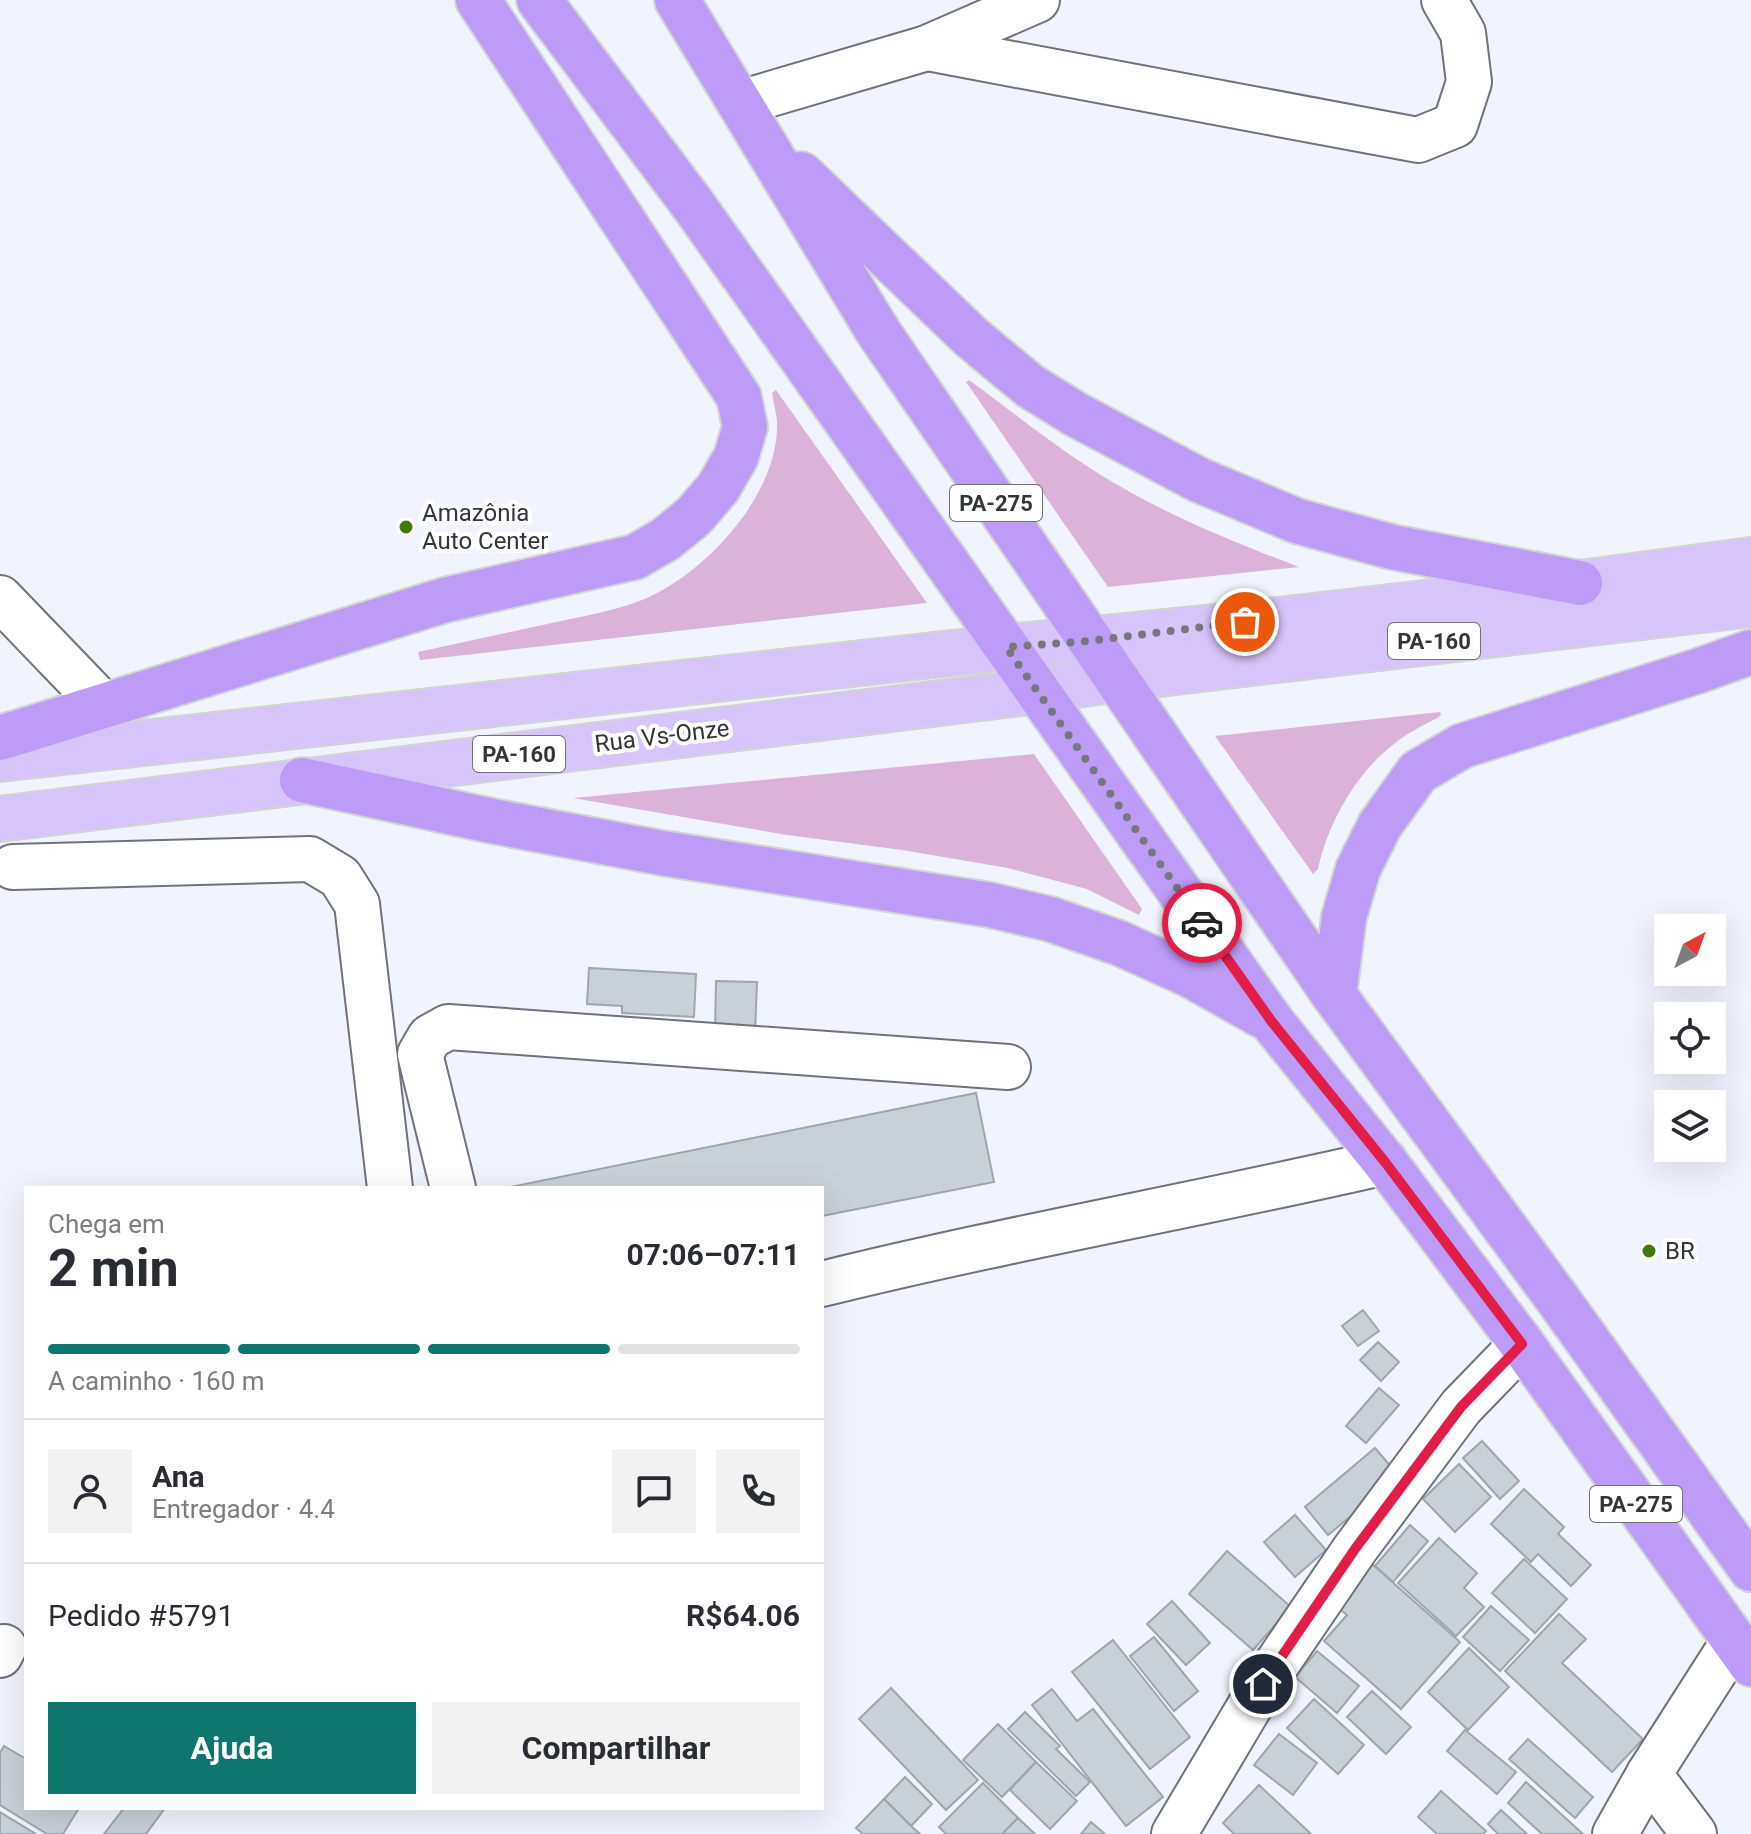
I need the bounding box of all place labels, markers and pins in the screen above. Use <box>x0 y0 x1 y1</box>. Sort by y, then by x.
place label: Amazônia Auto Center <box>422 499 548 555</box>
marker: Amazônia Auto Center <box>397 518 415 536</box>
pin <box>1211 588 1279 656</box>
place label: BR <box>1665 1237 1695 1265</box>
marker: BR <box>1640 1242 1658 1260</box>
pin <box>1229 1650 1297 1718</box>

